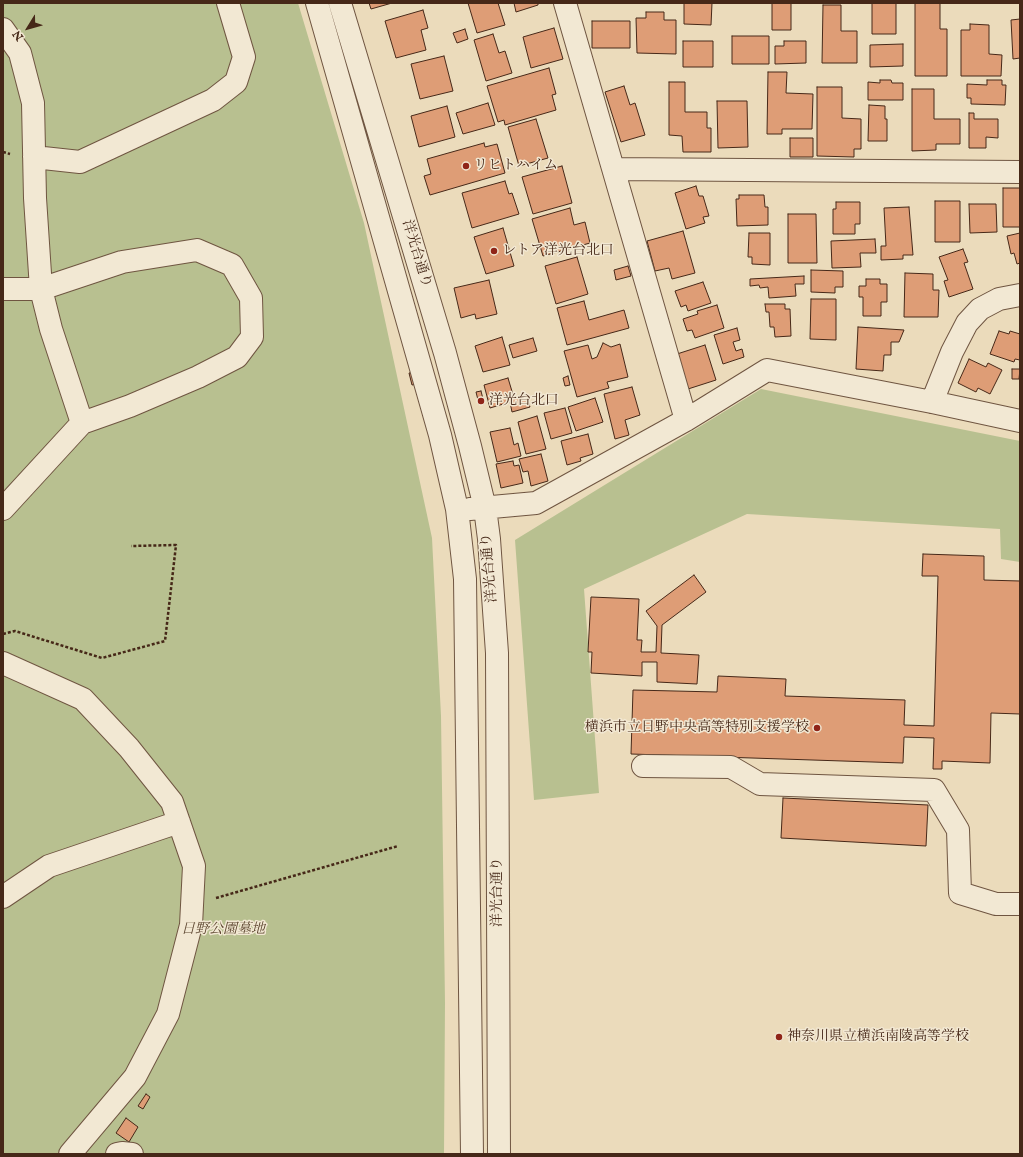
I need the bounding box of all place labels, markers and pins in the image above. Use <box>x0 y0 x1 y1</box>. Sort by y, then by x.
place label: リヒトハイム <box>474 158 558 174</box>
marker: リヒトハイム <box>461 161 471 171</box>
place label: レトア洋光台北口 <box>502 243 614 259</box>
marker: レトア洋光台北口 <box>489 246 499 256</box>
place label: 洋光台北口 <box>489 393 559 409</box>
marker: 洋光台北口 <box>476 396 486 406</box>
place label: 横浜市立日野中央高等特別支援学校 <box>585 720 809 736</box>
marker: 横浜市立日野中央高等特別支援学校 <box>812 723 822 733</box>
place label: 神奈川県立横浜南陵高等学校 <box>787 1029 969 1045</box>
marker: 神奈川県立横浜南陵高等学校 <box>774 1032 784 1042</box>

